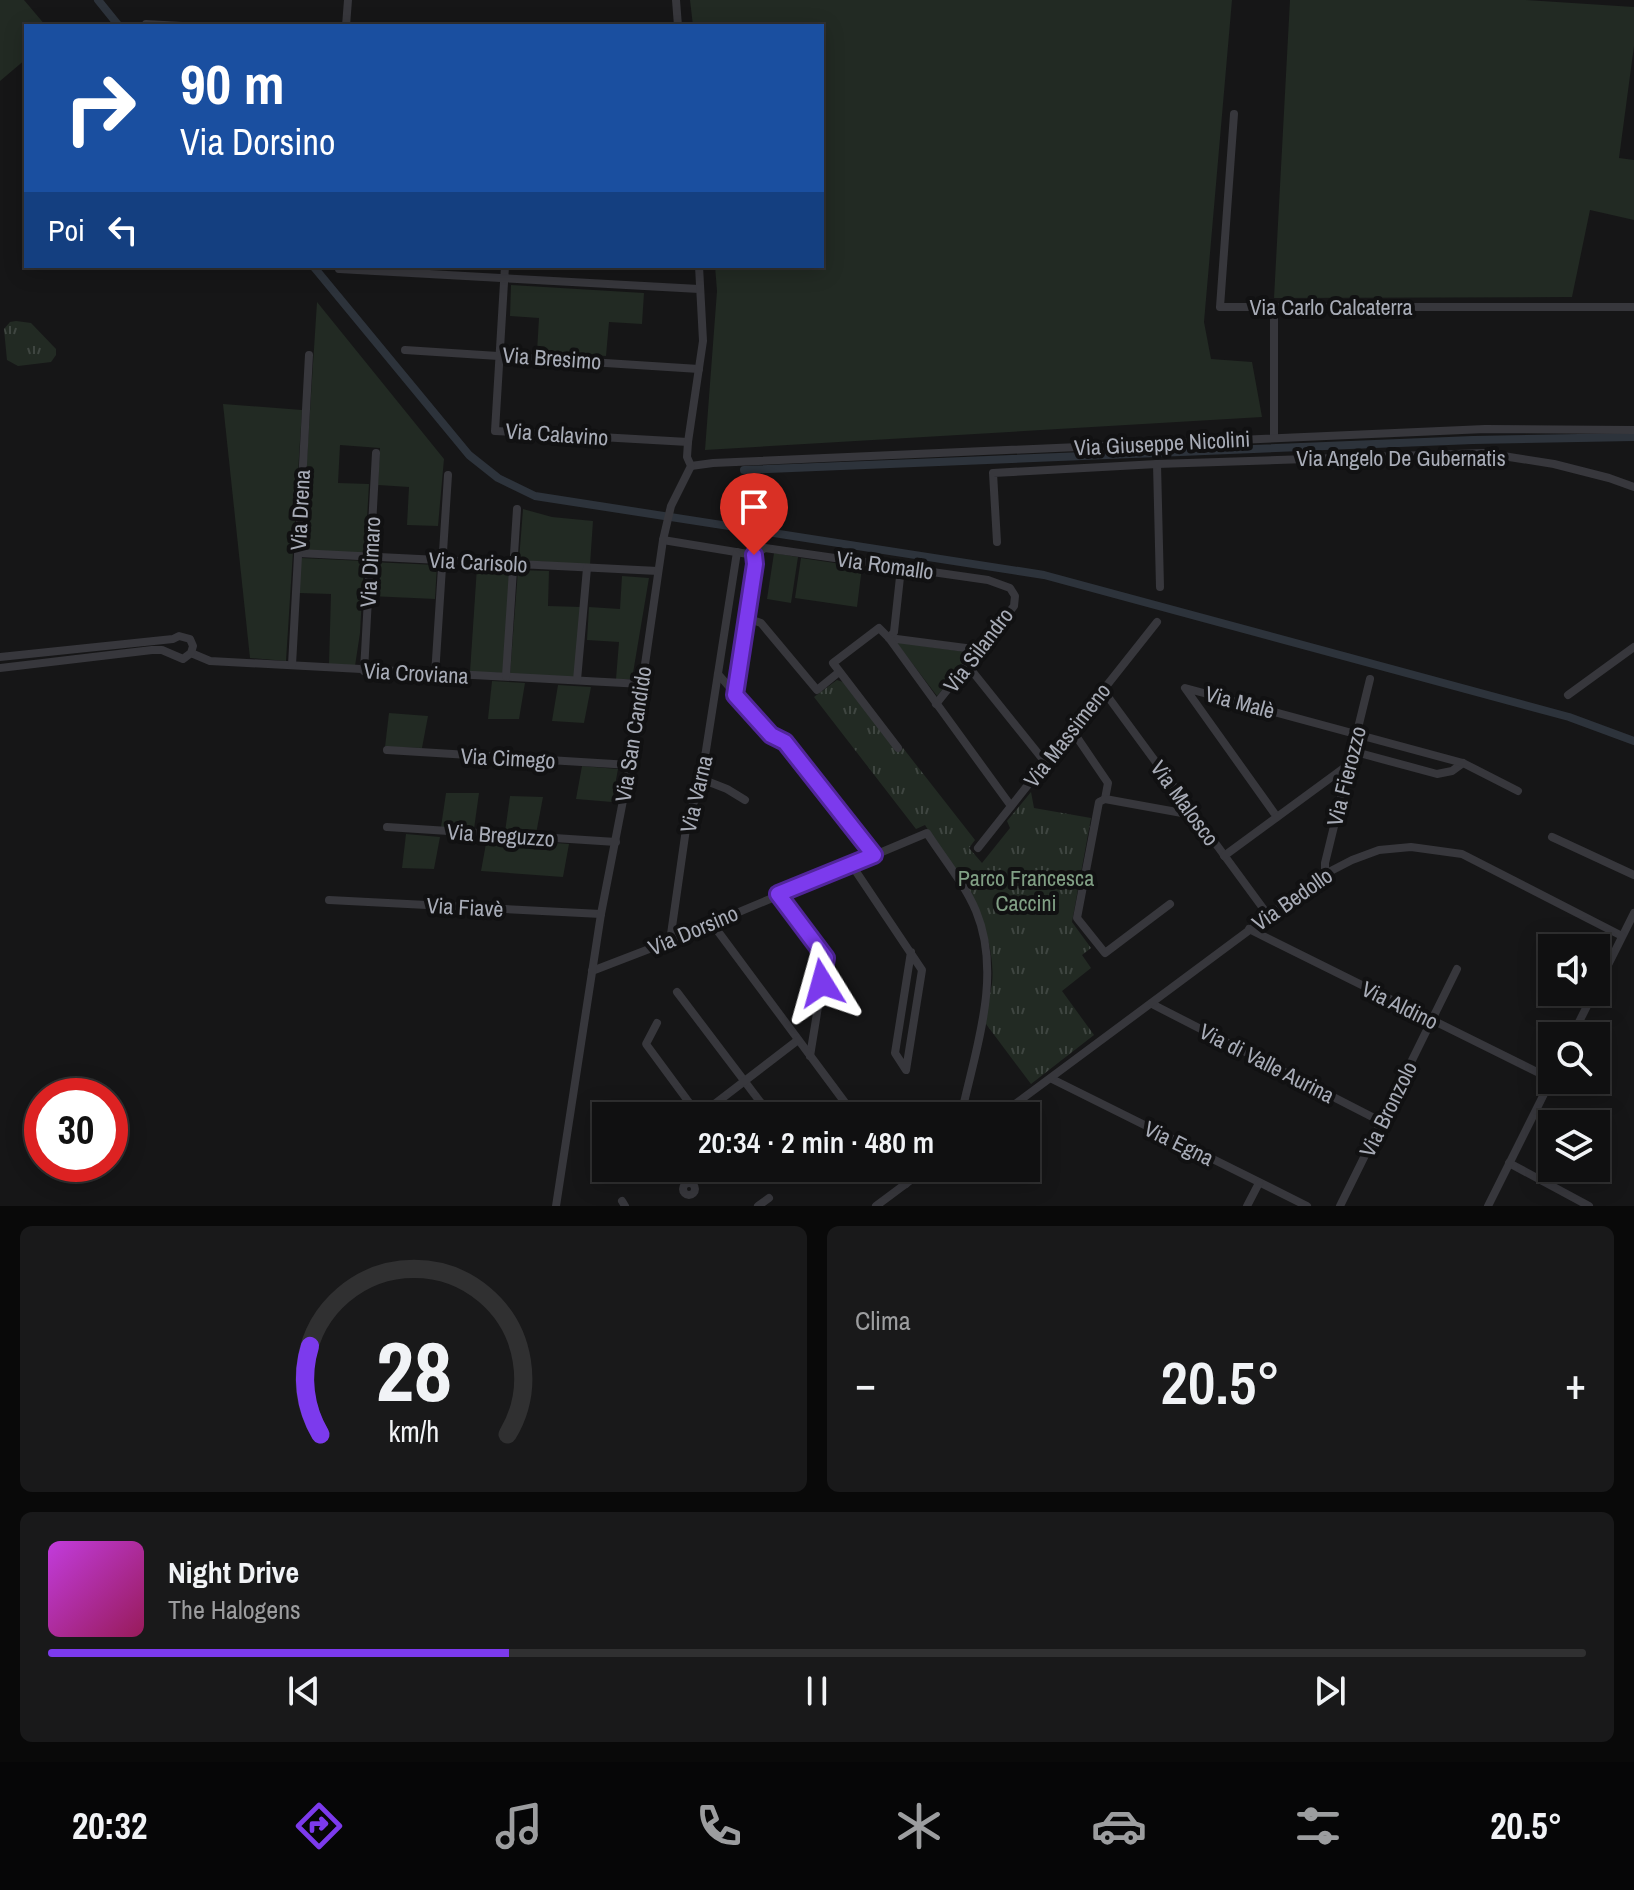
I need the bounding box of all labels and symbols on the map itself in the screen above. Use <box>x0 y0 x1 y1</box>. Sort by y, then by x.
street label: Via Carlo Calcaterra <box>1249 292 1413 322</box>
street label: Via Bresimo <box>502 340 602 376</box>
street label: Via Calavino <box>505 415 609 453</box>
street label: Via Giuseppe Nicolini <box>1073 423 1251 463</box>
street label: Via Angelo De Gubernatis <box>1296 443 1506 473</box>
street label: Via Drena <box>283 469 317 551</box>
pin <box>720 473 788 555</box>
street label: Via Dimaro <box>353 516 387 608</box>
street label: Via Romallo <box>834 543 936 587</box>
street label: Via Carisolo <box>428 544 528 580</box>
street label: Via Silandro <box>936 601 1020 699</box>
street label: Via Croviana <box>363 655 469 691</box>
street label: Via San Candido <box>607 664 659 804</box>
street label: Via Massimeno <box>1017 677 1117 793</box>
street label: Via Malè <box>1202 678 1278 726</box>
street label: Via Fierozzo <box>1319 723 1373 829</box>
street label: Via Cimego <box>460 741 556 775</box>
street label: Via Varna <box>673 752 719 836</box>
street label: Via Malosco <box>1144 754 1226 852</box>
street label: Via Breguzzo <box>446 816 556 854</box>
street label: Via Bedollo <box>1246 860 1338 938</box>
park label: Parco Francesca Caccini <box>958 863 1094 918</box>
street label: Via Fiavè <box>426 890 504 924</box>
street label: Via Dorsino <box>643 898 743 962</box>
position arrow <box>780 941 864 1025</box>
street label: Via Aldino <box>1357 974 1443 1036</box>
street label: Via di Valle Aurina <box>1194 1016 1340 1110</box>
street label: Via Bronzolo <box>1352 1056 1424 1162</box>
speed limit sign: 30 <box>24 1078 128 1182</box>
street label: Via Egna <box>1139 1113 1219 1173</box>

